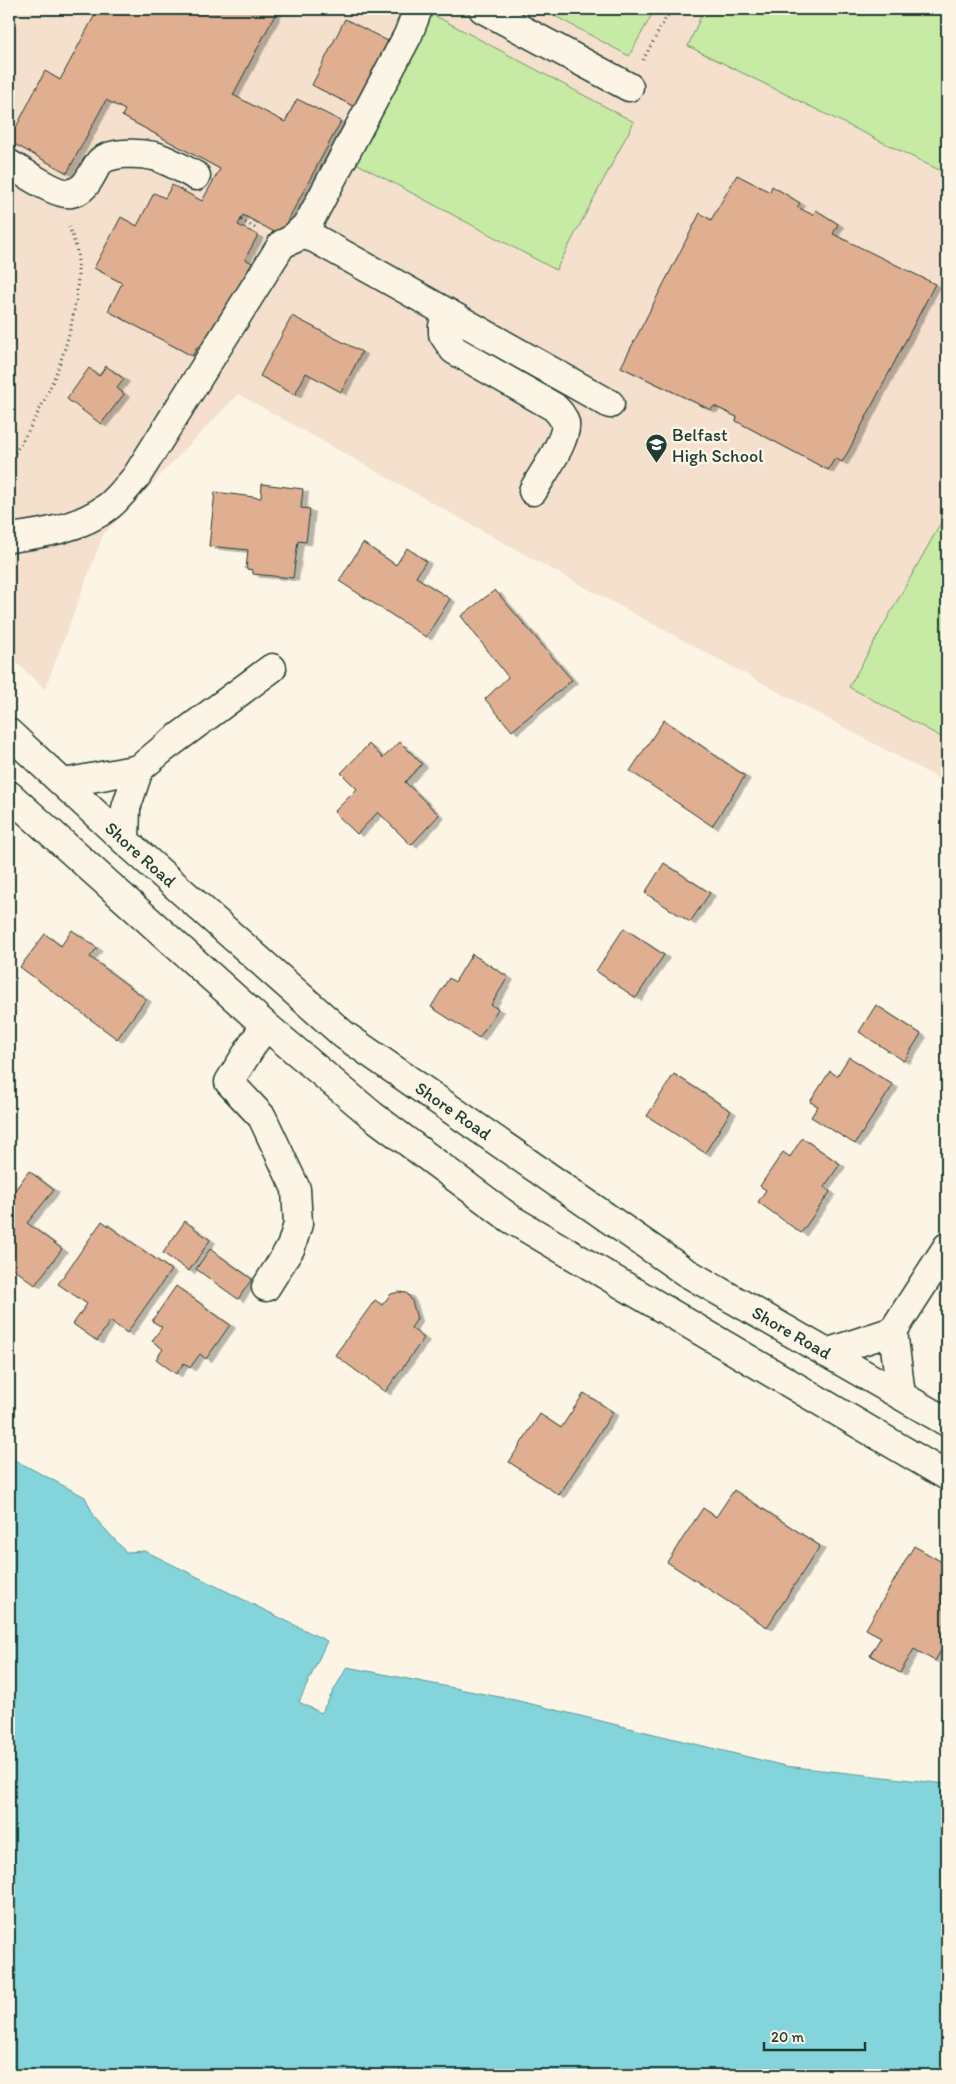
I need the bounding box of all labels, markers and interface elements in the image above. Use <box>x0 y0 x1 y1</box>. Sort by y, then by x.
place label: Belfast High School <box>672 424 763 467</box>
school or university icon: Belfast High School <box>644 433 668 464</box>
street label: Shore Road <box>100 817 181 892</box>
street label: Shore Road <box>411 1077 496 1145</box>
street label: Shore Road <box>748 1301 835 1364</box>
scale bar <box>764 2019 865 2051</box>
text: 20 m <box>771 2028 805 2046</box>

